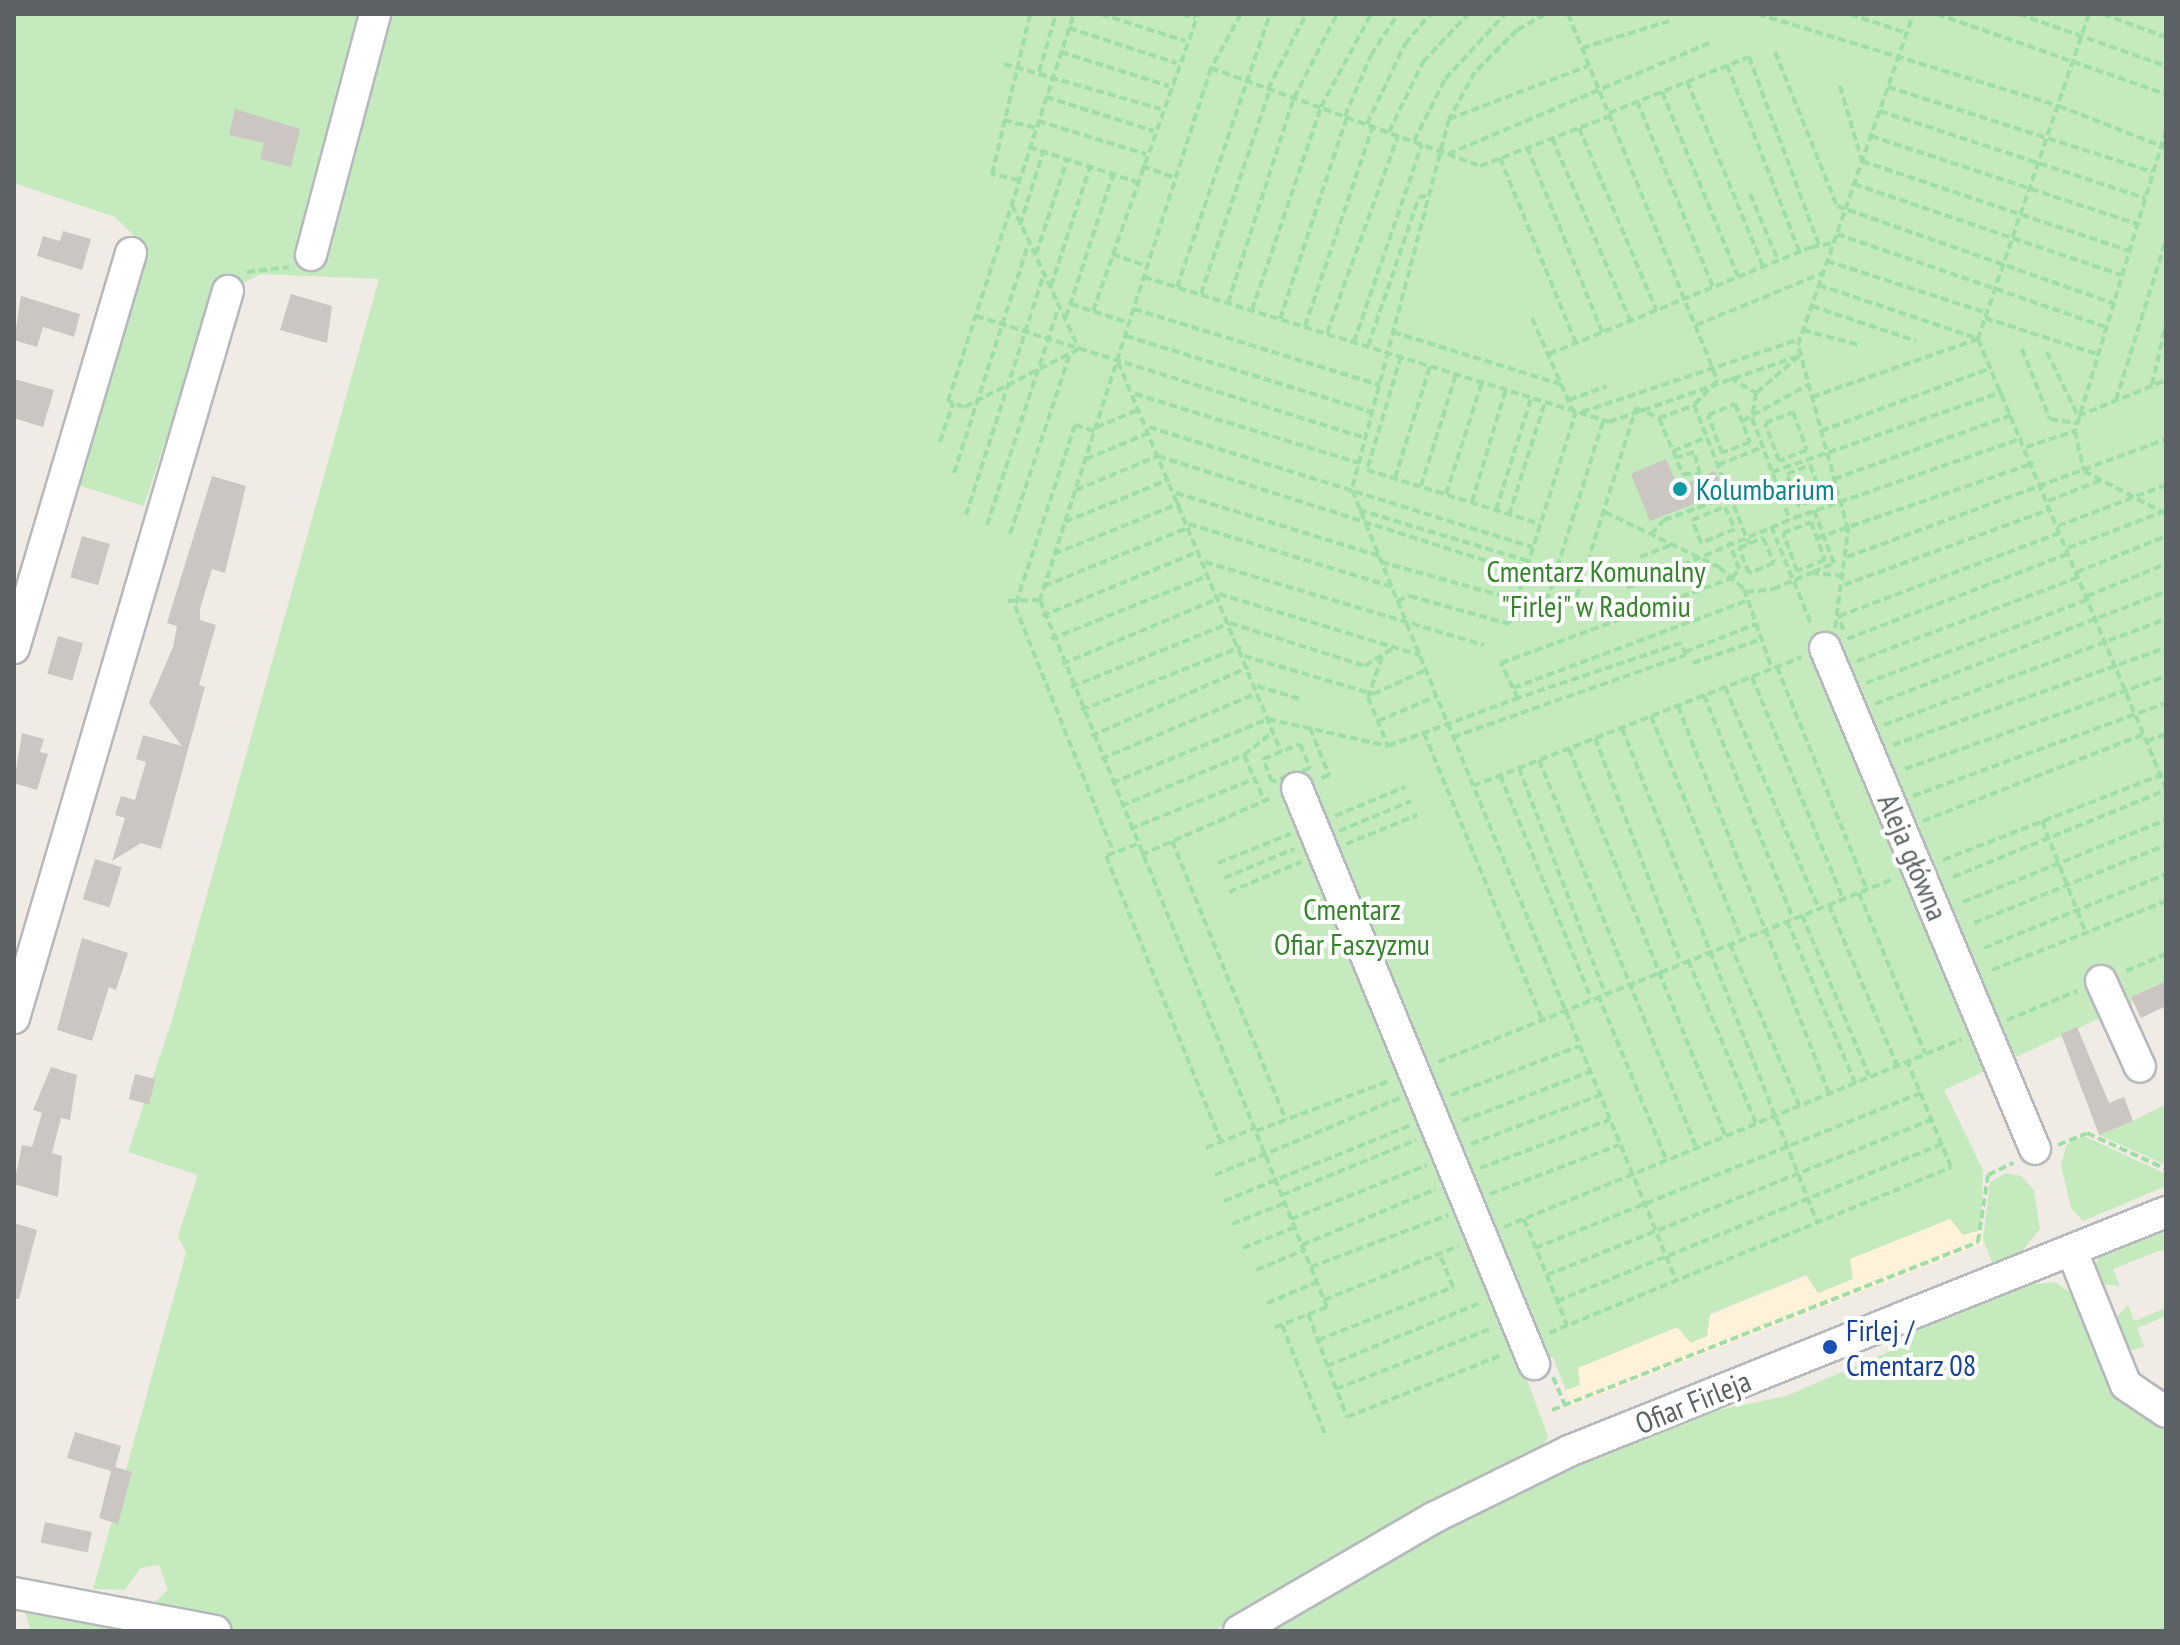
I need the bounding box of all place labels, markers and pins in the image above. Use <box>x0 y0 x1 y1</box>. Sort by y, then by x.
place label: Kolumbarium <box>1696 471 1834 507</box>
marker: Kolumbarium <box>1671 480 1689 498</box>
place label: Firlej / Cmentarz 08 <box>1846 1312 1977 1382</box>
marker: Firlej / Cmentarz 08 <box>1821 1338 1839 1356</box>

